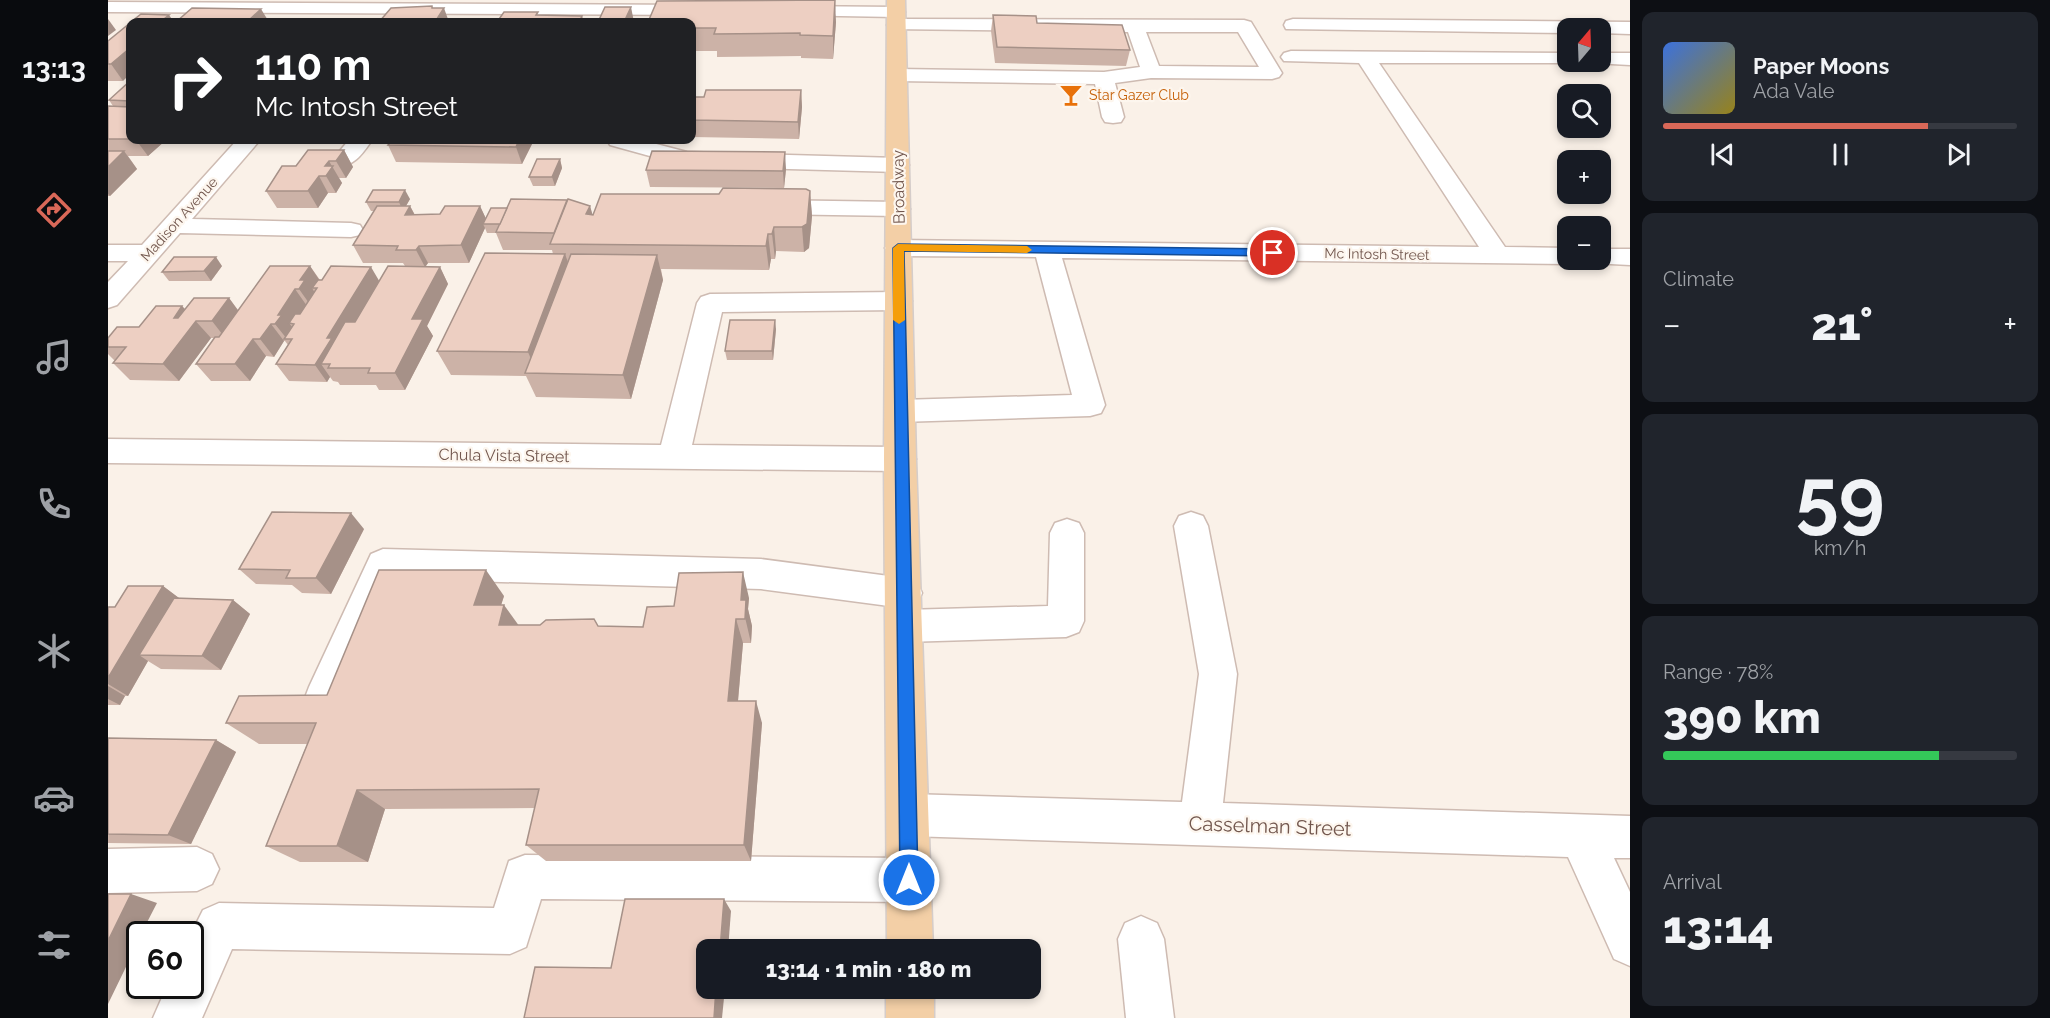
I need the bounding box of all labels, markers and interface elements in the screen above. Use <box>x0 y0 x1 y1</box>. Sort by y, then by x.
north arrow <box>1557 18 1611 72</box>
map controls <box>1557 18 1611 270</box>
text: 110 m <box>255 41 371 90</box>
icon: right <box>156 42 234 120</box>
text: 13:13 <box>22 53 86 84</box>
text: Paper Moons <box>1753 53 1889 79</box>
text: Ada Vale <box>1753 79 1835 103</box>
bar icon: Star Gazer Club <box>1058 82 1084 108</box>
button: search <box>1557 84 1611 138</box>
place label: Star Gazer Club <box>1089 87 1189 103</box>
text: Mc Intosh Street <box>255 91 458 122</box>
icon: previous <box>1706 138 1739 171</box>
icon: pause <box>1824 138 1857 171</box>
icon: next <box>1942 138 1975 171</box>
street label: Broadway <box>888 149 909 224</box>
button: + <box>1557 150 1611 204</box>
street label: Madison Avenue <box>137 174 221 264</box>
icon: directions <box>33 189 75 231</box>
button: − <box>1557 216 1611 270</box>
pin <box>1247 227 1298 278</box>
icon: arrive <box>1256 236 1289 269</box>
street label: Mc Intosh Street <box>1324 245 1430 263</box>
text: Climate <box>1663 267 1734 291</box>
text: 21° <box>1811 298 1873 351</box>
text: − <box>1663 305 1681 344</box>
text: + <box>2003 305 2017 344</box>
icon: music <box>33 336 75 378</box>
street label: Chula Vista Street <box>438 445 570 466</box>
text: 59 <box>1795 451 1885 542</box>
icon: phone <box>33 483 75 525</box>
text: km/h <box>1814 536 1866 560</box>
icon: climate <box>33 630 75 672</box>
text: Range · 78% <box>1663 660 1773 684</box>
text: 390 km <box>1663 691 1821 744</box>
icon: car <box>33 777 75 819</box>
street label: Casselman Street <box>1188 811 1352 841</box>
position arrow <box>877 848 941 912</box>
text: Arrival <box>1663 870 1722 894</box>
text: 13:14 <box>1663 901 1774 954</box>
speed limit sign: 60 <box>126 921 204 999</box>
icon: filters <box>33 924 75 966</box>
text: 13:14 · 1 min · 180 m <box>766 956 971 982</box>

